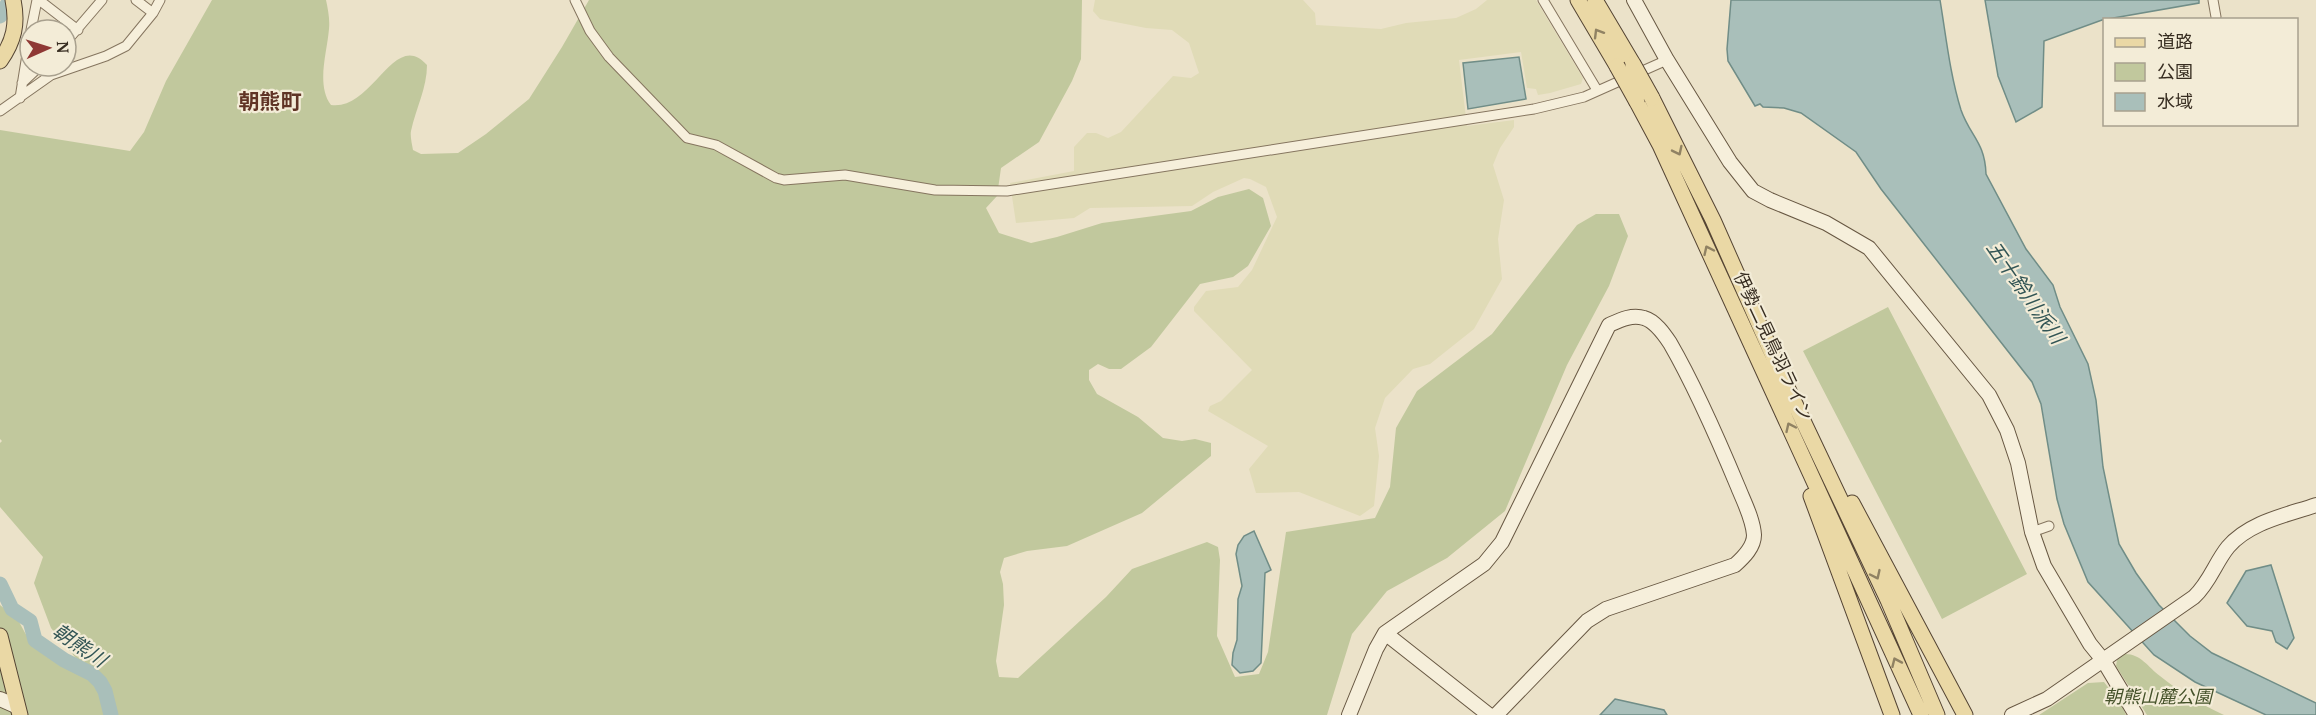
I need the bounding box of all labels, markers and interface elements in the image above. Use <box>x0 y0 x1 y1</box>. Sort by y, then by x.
north arrow <box>18 18 78 78</box>
legend <box>2103 18 2298 126</box>
one-way arrow <box>1593 29 1605 39</box>
text: 道路 <box>2157 29 2193 53</box>
text: N <box>52 41 74 54</box>
text: 公園 <box>2157 59 2193 83</box>
district label: 朝熊町 <box>239 87 302 115</box>
text: 水域 <box>2157 89 2193 113</box>
one-way arrow <box>1671 144 1683 155</box>
water label: 五十鈴川派川 <box>1981 235 2073 351</box>
one-way arrow <box>1703 245 1715 256</box>
street label: 伊勢二見鳥羽ライン <box>1729 268 1819 424</box>
one-way arrow <box>1785 422 1797 433</box>
one-way arrow <box>1868 568 1880 579</box>
water label: 朝熊川 <box>48 617 114 674</box>
one-way arrow <box>1892 657 1904 668</box>
park label: 朝熊山麓公園 <box>2104 684 2215 708</box>

